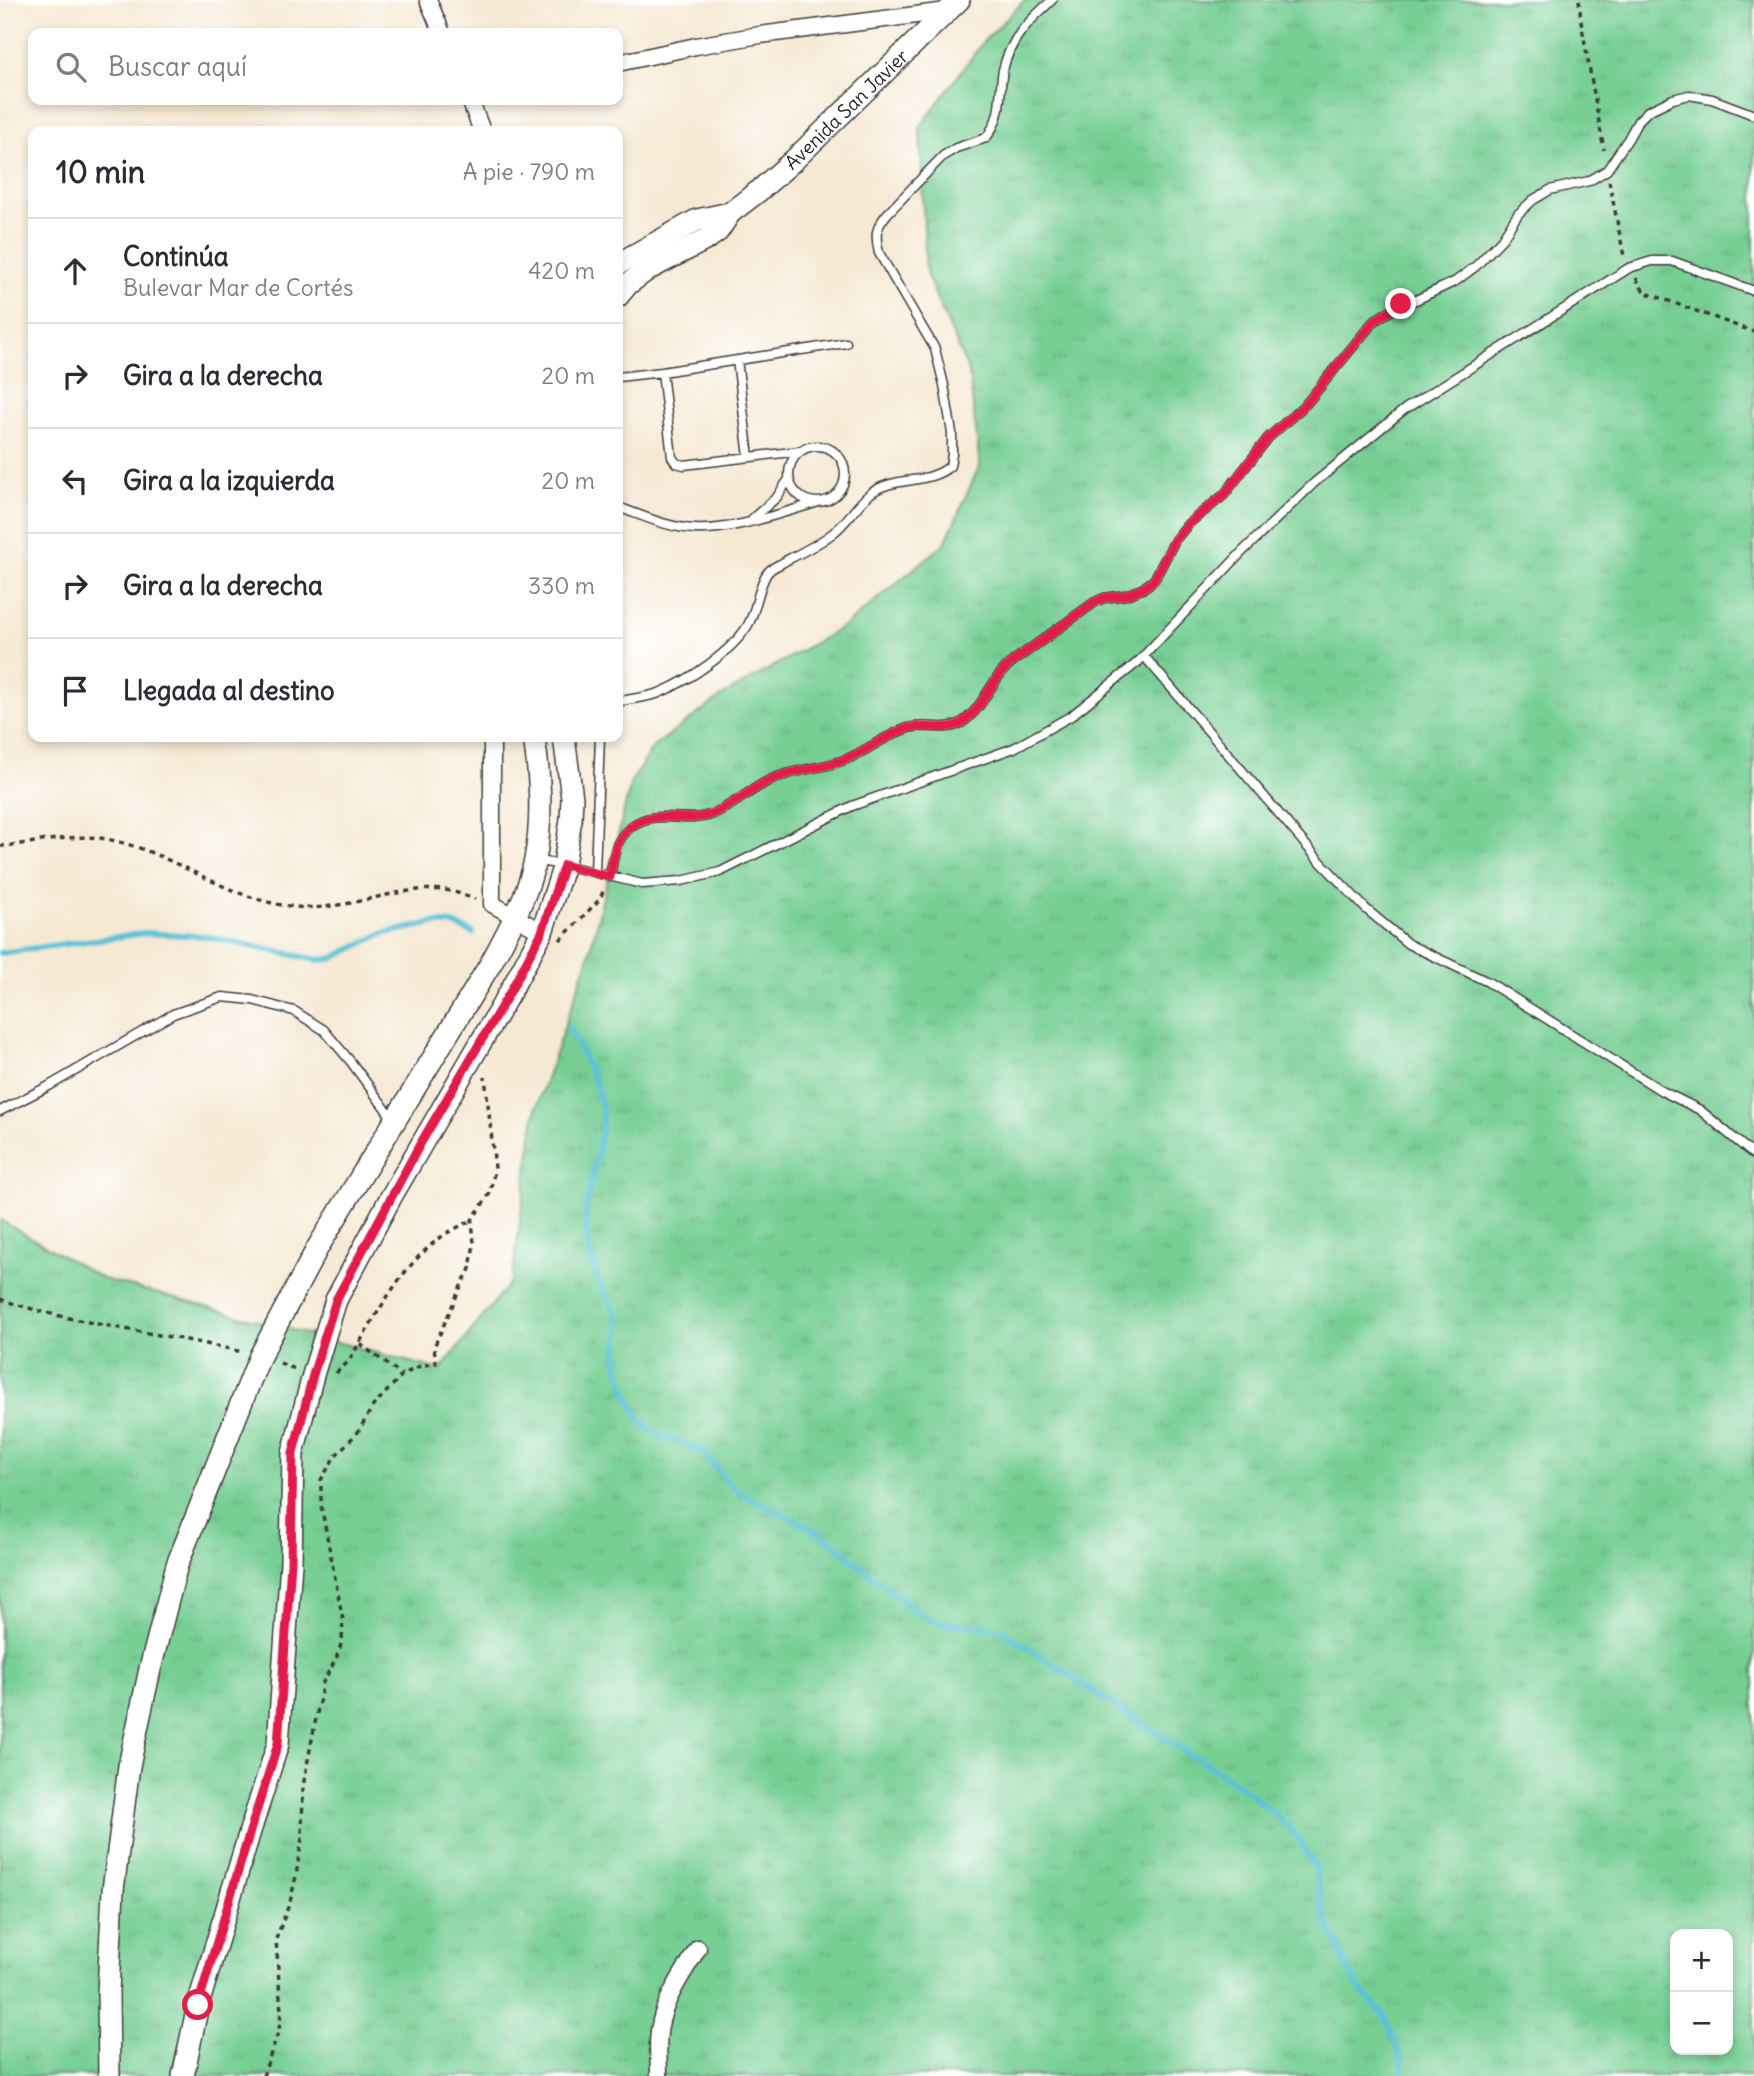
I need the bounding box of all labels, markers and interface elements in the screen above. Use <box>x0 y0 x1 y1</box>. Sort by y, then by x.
search box <box>28 28 623 105</box>
street label: Avenida San Javier <box>780 44 913 175</box>
icon: search <box>52 48 90 86</box>
text: Buscar aquí <box>108 50 247 83</box>
text: 10 min <box>56 153 145 191</box>
text: A pie · 790 m <box>463 157 595 186</box>
text: Continúa <box>123 240 229 273</box>
icon: ahead <box>56 252 94 290</box>
text: 420 m <box>528 256 595 285</box>
text: Bulevar Mar de Cortés <box>123 273 353 302</box>
route end <box>1385 288 1416 319</box>
icon: right <box>56 357 94 395</box>
text: Gira a la derecha <box>123 359 323 392</box>
text: 20 m <box>542 361 595 390</box>
icon: left <box>56 462 94 500</box>
text: Gira a la izquierda <box>123 464 335 497</box>
text: 20 m <box>542 466 595 495</box>
icon: right <box>56 567 94 605</box>
text: Gira a la derecha <box>123 569 323 602</box>
text: 330 m <box>528 571 595 600</box>
icon: arrive <box>56 672 94 710</box>
text: Llegada al destino <box>123 674 335 707</box>
map controls <box>1670 1929 1733 2055</box>
button: + <box>1670 1929 1733 1992</box>
route start <box>182 1989 213 2020</box>
button: − <box>1670 1992 1733 2055</box>

